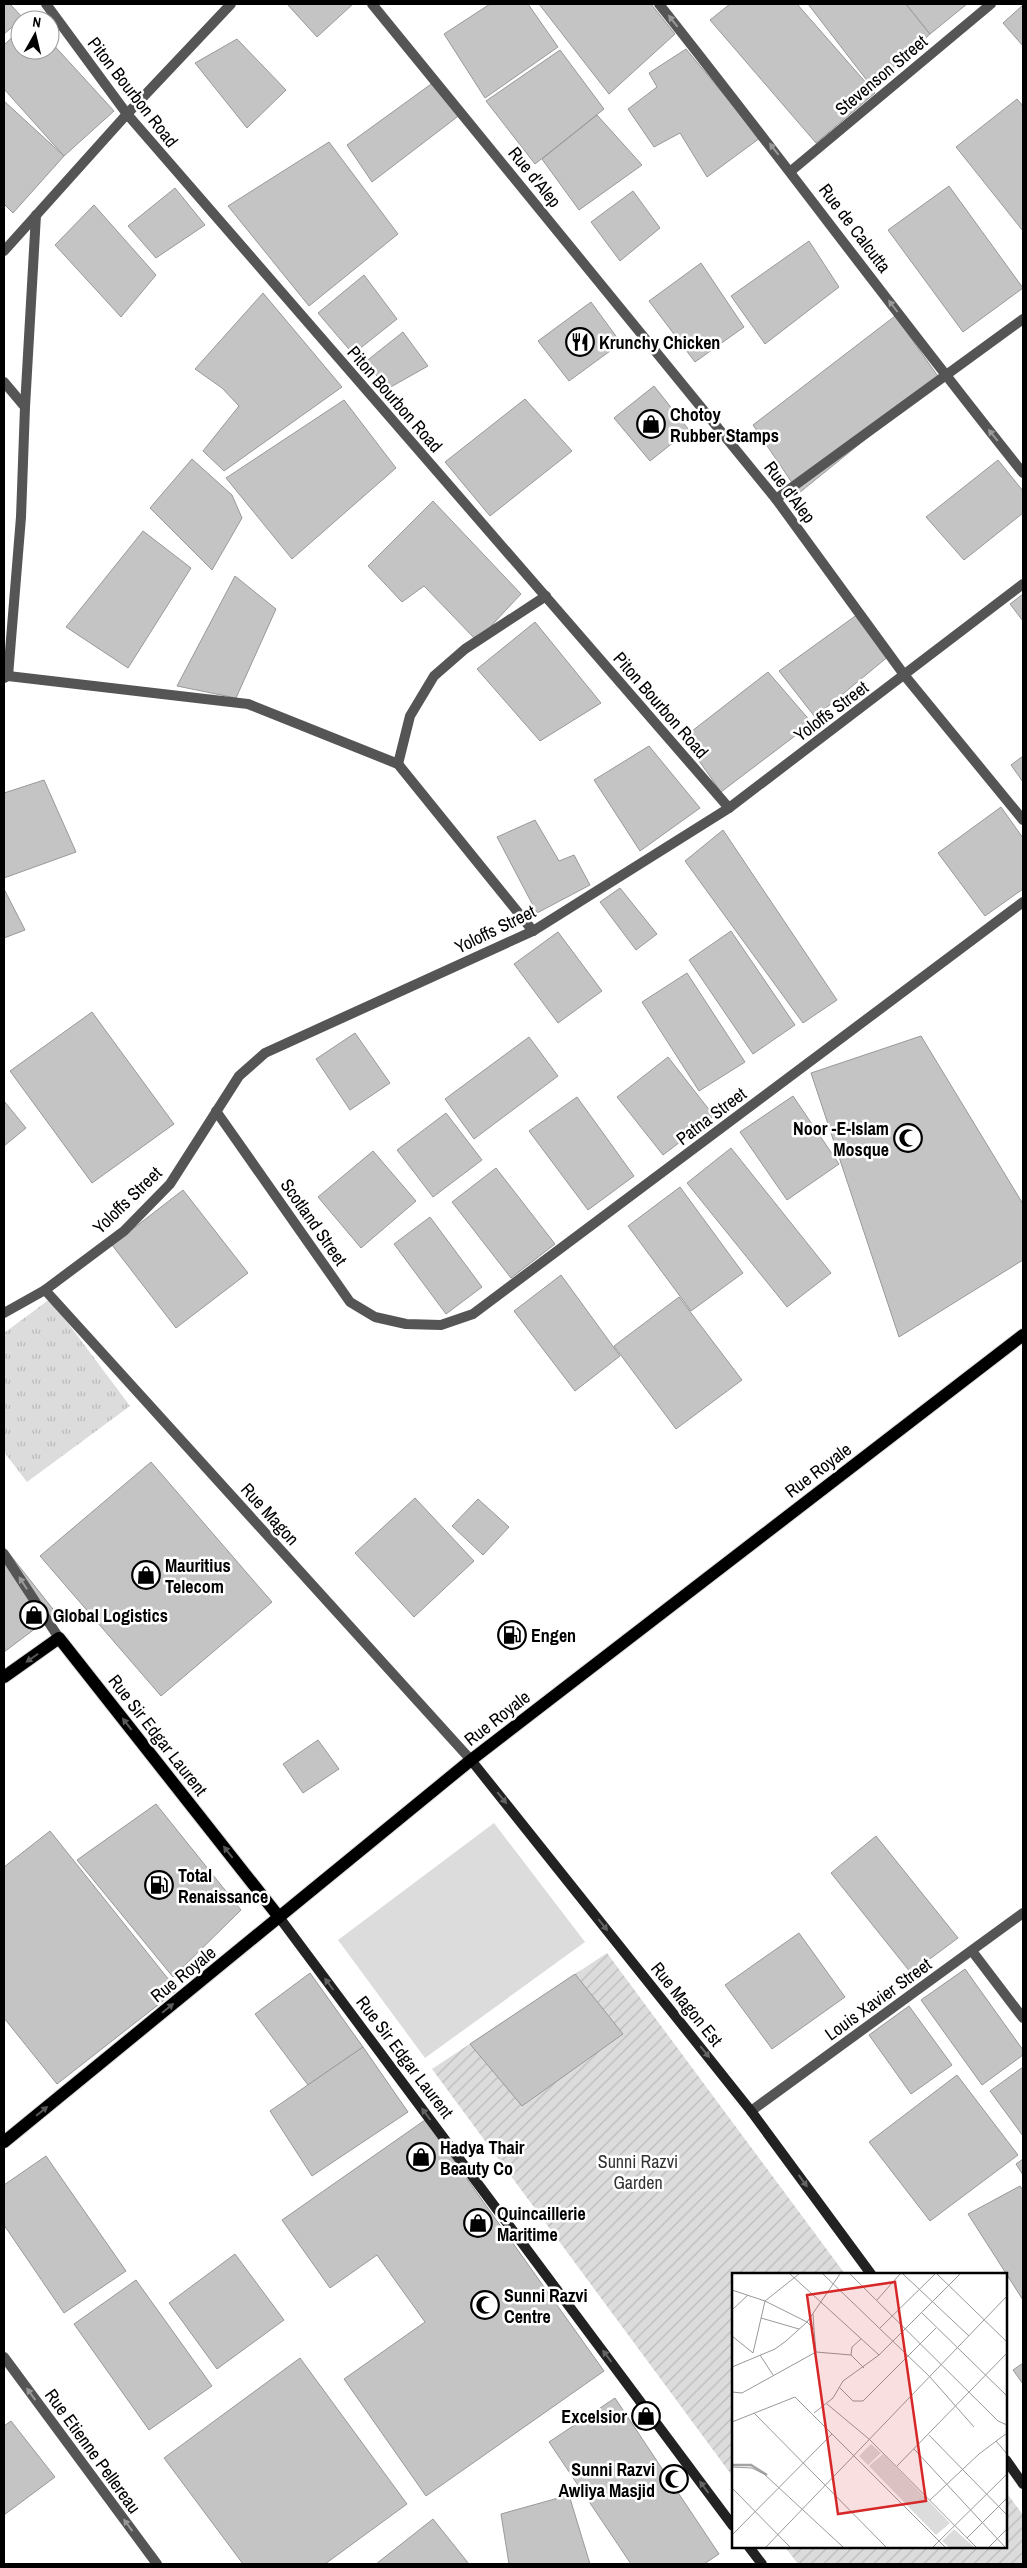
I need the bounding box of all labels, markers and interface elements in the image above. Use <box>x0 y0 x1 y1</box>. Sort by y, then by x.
north arrow <box>10 10 60 60</box>
text: N <box>31 13 42 32</box>
one-way arrow <box>668 15 679 28</box>
street label: Stevenson Street <box>830 29 932 121</box>
street label: Piton Bourbon Road <box>82 32 184 152</box>
street label: Rue d'Alep <box>503 141 567 213</box>
one-way arrow <box>768 143 779 156</box>
street label: Rue de Calcutta <box>813 178 897 278</box>
one-way arrow <box>888 299 898 313</box>
restaurant icon: Krunchy Chicken <box>565 327 595 357</box>
place label: Krunchy Chicken <box>599 330 720 355</box>
street label: Piton Bourbon Road <box>342 340 448 458</box>
place label: Chotoy Rubber Stamps <box>670 402 779 448</box>
shop icon: Chotoy Rubber Stamps <box>636 409 666 439</box>
one-way arrow <box>987 428 998 441</box>
street label: Rue d'Alep <box>758 456 822 528</box>
street label: Piton Bourbon Road <box>608 646 714 764</box>
street label: Yoloffs Street <box>789 675 873 747</box>
street label: Yoloffs Street <box>450 899 540 959</box>
street label: Patna Street <box>671 1081 751 1151</box>
place label: Noor -E-Islam Mosque <box>793 1116 889 1162</box>
mosque icon: Noor -E-Islam Mosque <box>893 1123 923 1153</box>
street label: Yoloffs Street <box>87 1161 167 1239</box>
street label: Scotland Street <box>275 1173 353 1271</box>
street label: Rue Royale <box>780 1437 856 1503</box>
street label: Rue Magon <box>235 1477 305 1551</box>
place label: Mauritius Telecom <box>165 1553 231 1599</box>
shop icon: Mauritius Telecom <box>131 1560 161 1590</box>
one-way arrow <box>18 1576 28 1589</box>
shop icon: Global Logistics <box>19 1600 49 1630</box>
place label: Global Logistics <box>53 1603 168 1628</box>
fuel station icon: Engen <box>497 1620 527 1650</box>
place label: Engen <box>531 1623 576 1648</box>
one-way arrow <box>25 1653 38 1663</box>
street label: Rue Sir Edgar Laurent <box>103 1669 213 1801</box>
street label: Rue Royale <box>459 1684 535 1752</box>
one-way arrow <box>122 1717 132 1731</box>
one-way arrow <box>496 1792 507 1805</box>
one-way arrow <box>222 1845 233 1858</box>
place label: Total Renaissance <box>178 1863 268 1909</box>
fuel station icon: Total Renaissance <box>144 1870 174 1900</box>
one-way arrow <box>598 1918 609 1931</box>
street label: Rue Royale <box>145 1940 221 2008</box>
street label: Louis Xavier Street <box>820 1952 936 2046</box>
street label: Rue Magon Est <box>645 1957 729 2051</box>
one-way arrow <box>324 1977 334 1991</box>
street label: Rue Sir Edgar Laurent <box>351 1990 459 2124</box>
one-way arrow <box>161 2003 174 2014</box>
one-way arrow <box>699 2045 710 2058</box>
one-way arrow <box>35 2106 48 2117</box>
one-way arrow <box>421 2107 431 2121</box>
place label: Hadya Thair Beauty Co <box>440 2135 525 2181</box>
shop icon: Hadya Thair Beauty Co <box>406 2142 436 2172</box>
park label: Sunni Razvi Garden <box>598 2149 678 2195</box>
one-way arrow <box>798 2175 808 2188</box>
place label: Quincaillerie Maritime <box>497 2201 586 2247</box>
shop icon: Quincaillerie Maritime <box>463 2208 493 2238</box>
inset map <box>732 2273 1007 2548</box>
place label: Sunni Razvi Centre <box>504 2283 588 2329</box>
mosque icon: Sunni Razvi Centre <box>470 2290 500 2320</box>
one-way arrow <box>602 2349 612 2363</box>
street label: Rue Etienne Pellereau <box>39 2384 147 2518</box>
one-way arrow <box>26 2387 36 2401</box>
shop icon: Excelsior <box>631 2401 661 2431</box>
place label: Excelsior <box>561 2404 627 2429</box>
place label: Sunni Razvi Awliya Masjid <box>558 2457 655 2503</box>
mosque icon: Sunni Razvi Awliya Masjid <box>659 2464 689 2494</box>
one-way arrow <box>699 2480 709 2494</box>
one-way arrow <box>122 2519 133 2532</box>

